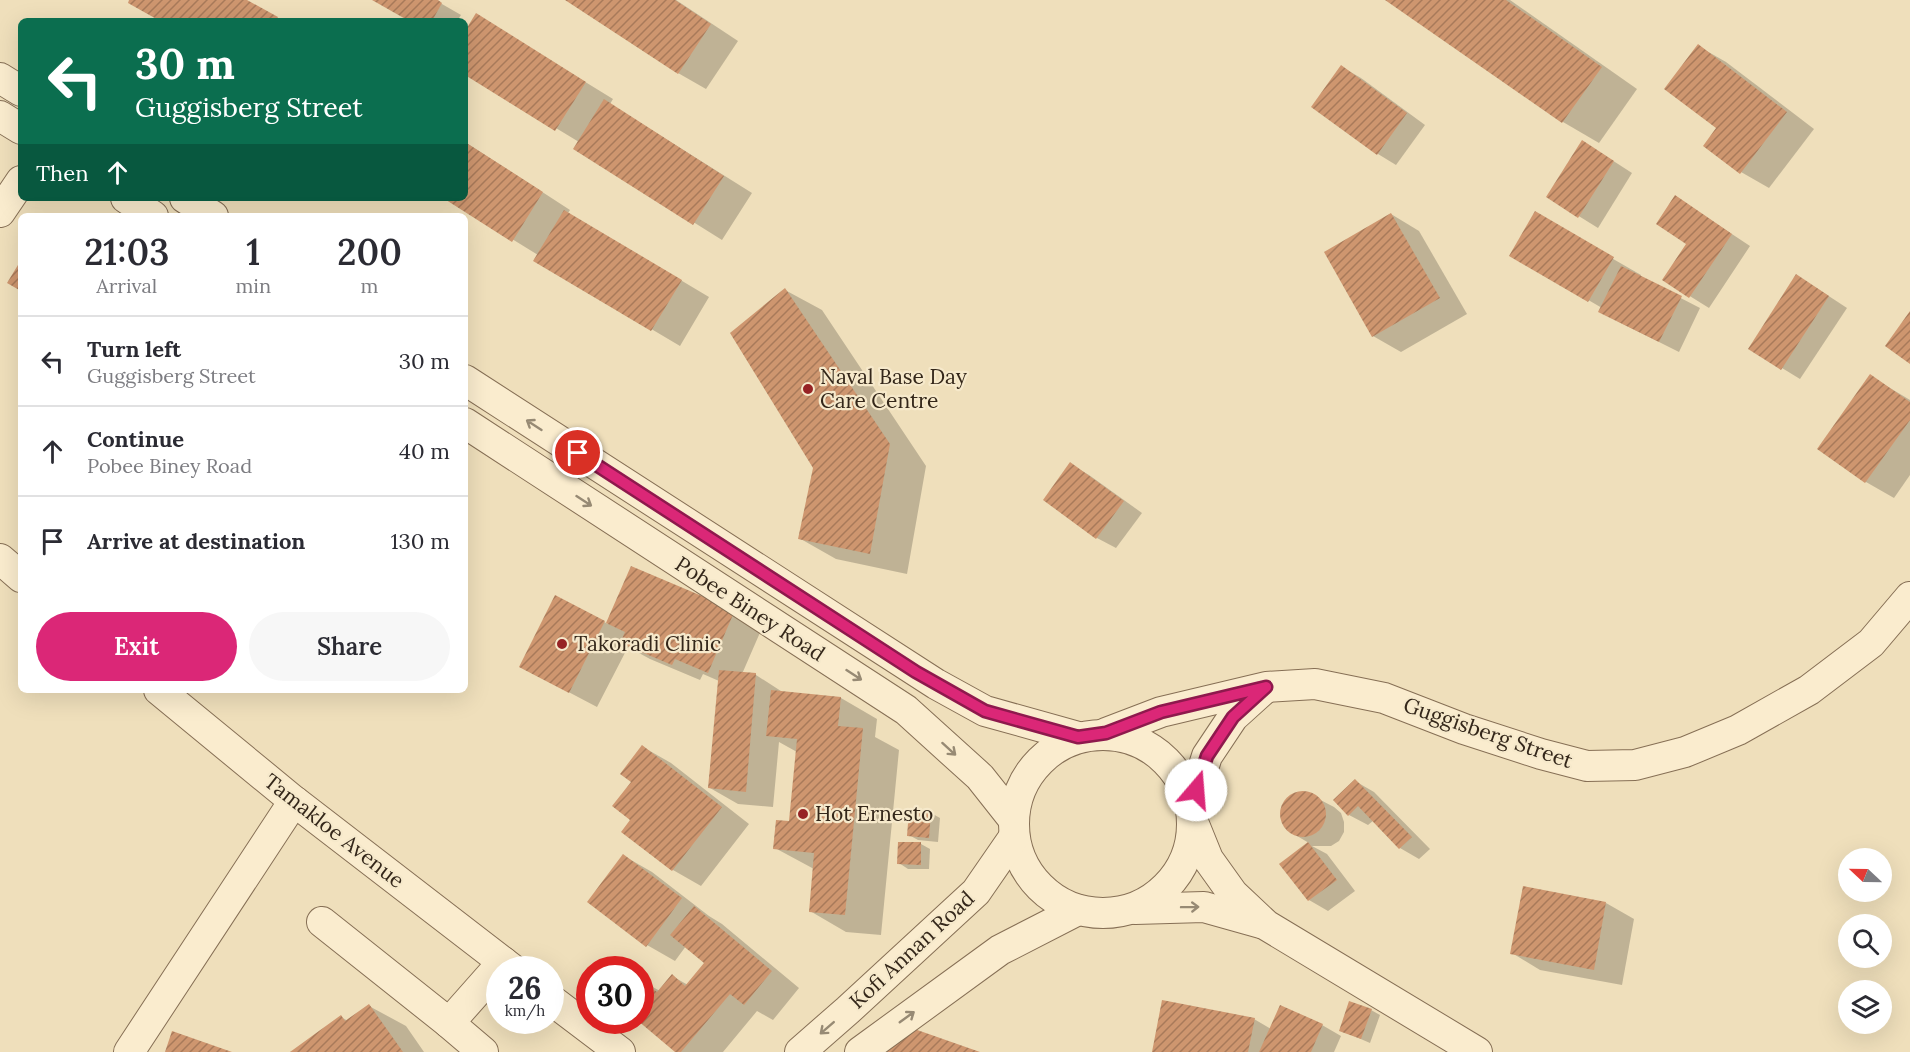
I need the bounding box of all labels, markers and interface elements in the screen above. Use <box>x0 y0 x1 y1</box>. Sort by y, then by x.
text: 30 m <box>135 37 235 91</box>
icon: left <box>36 42 114 120</box>
text: Guggisberg Street <box>135 90 363 124</box>
icon: ahead <box>101 156 134 189</box>
text: Then <box>36 159 89 187</box>
text: 21:03 <box>84 229 169 275</box>
text: 1 <box>246 229 260 275</box>
text: 200 <box>337 229 402 275</box>
text: Arrival <box>96 273 157 298</box>
text: min <box>235 273 271 298</box>
text: m <box>361 273 378 298</box>
text: Turn left <box>87 335 181 363</box>
icon: left <box>36 345 69 378</box>
text: 30 m <box>399 347 450 375</box>
text: Guggisberg Street <box>87 363 256 388</box>
place label: Naval Base Day Care Centre <box>820 363 967 414</box>
marker: Naval Base Day Care Centre <box>801 382 815 396</box>
one-way arrow <box>526 418 543 430</box>
text: Continue <box>87 425 184 453</box>
pin <box>552 427 603 478</box>
icon: ahead <box>36 435 69 468</box>
icon: arrive <box>561 436 594 469</box>
text: 40 m <box>399 437 450 465</box>
text: Pobee Biney Road <box>87 453 252 478</box>
one-way arrow <box>575 495 592 507</box>
icon: arrive <box>36 525 69 558</box>
text: Arrive at destination <box>87 527 305 555</box>
text: 130 m <box>391 527 450 555</box>
street label: Pobee Biney Road <box>670 550 830 667</box>
button: Exit <box>36 612 237 681</box>
button: Share <box>249 612 450 681</box>
place label: Takoradi Clinic <box>574 630 721 657</box>
marker: Takoradi Clinic <box>555 637 569 651</box>
one-way arrow <box>845 669 862 681</box>
street label: Guggisberg Street <box>1400 691 1577 774</box>
one-way arrow <box>942 742 957 756</box>
position arrow <box>1164 758 1228 822</box>
street label: Tamakloe Avenue <box>259 767 410 894</box>
place label: Hot Ernesto <box>815 800 933 827</box>
marker: Hot Ernesto <box>796 807 810 821</box>
north arrow <box>1838 848 1892 902</box>
map controls <box>1838 848 1892 1034</box>
street label: Kofi Annan Road <box>843 885 980 1015</box>
one-way arrow <box>1180 902 1200 913</box>
button: search <box>1838 914 1892 968</box>
speed limit sign: 30 <box>576 956 654 1034</box>
text: 26 <box>508 969 542 1007</box>
button: layers <box>1838 980 1892 1034</box>
text: km/h <box>505 1001 545 1020</box>
one-way arrow <box>899 1011 915 1024</box>
one-way arrow <box>819 1022 835 1035</box>

